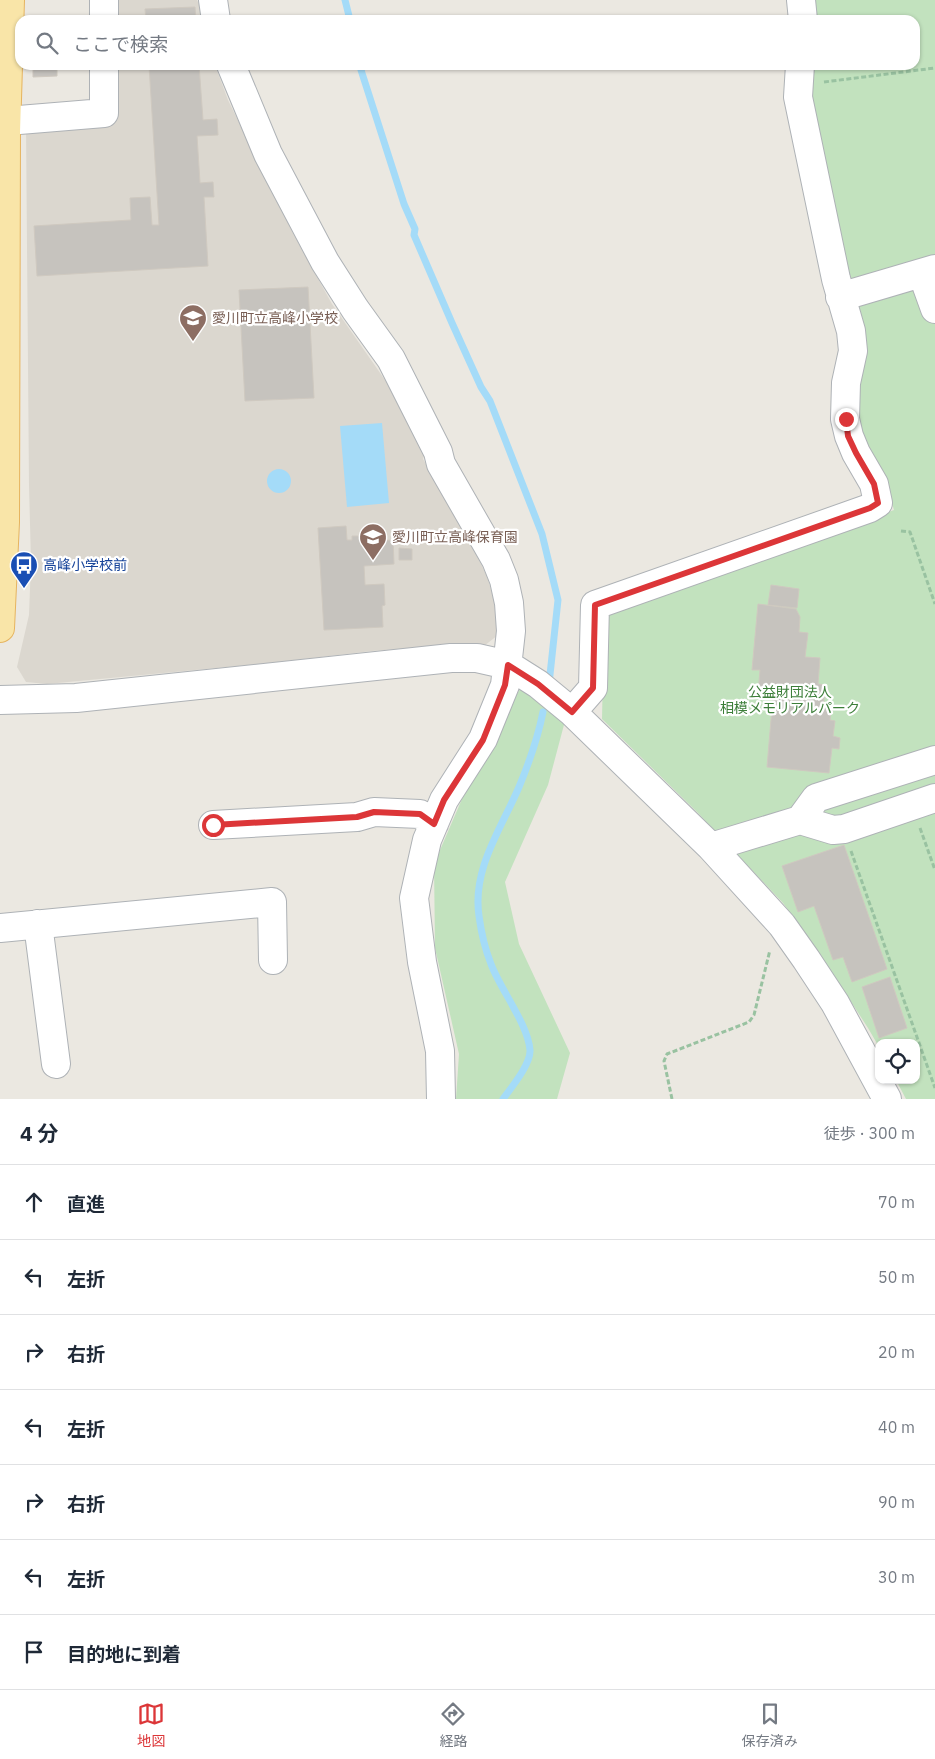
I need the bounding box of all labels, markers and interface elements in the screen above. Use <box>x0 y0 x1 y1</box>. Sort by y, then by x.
search box <box>15 15 920 70</box>
icon: search <box>33 29 61 57</box>
text: ここで検索 <box>73 32 168 56</box>
school or university icon: 愛川町立高峰小学校 <box>178 303 208 342</box>
place label: 愛川町立高峰小学校 <box>212 309 338 327</box>
route end <box>835 408 858 431</box>
school or university icon: 愛川町立高峰保育園 <box>358 522 388 561</box>
place label: 愛川町立高峰保育園 <box>392 528 518 546</box>
bus stop icon: 高峰小学校前 <box>9 550 39 589</box>
place label: 高峰小学校前 <box>43 556 127 574</box>
park label: 公益財団法人 相模メモリアルパーク <box>720 683 860 717</box>
route start <box>202 814 225 837</box>
map controls <box>875 1039 920 1084</box>
button: locate <box>875 1039 920 1084</box>
text: 4 分 <box>20 1119 59 1147</box>
text: 徒歩 · 300 m <box>824 1123 915 1143</box>
icon: ahead <box>20 1188 48 1216</box>
text: 直進 <box>67 1192 105 1216</box>
text: 70 m <box>878 1192 915 1212</box>
icon: left <box>20 1263 48 1291</box>
text: 左折 <box>67 1267 105 1291</box>
text: 50 m <box>878 1267 915 1287</box>
icon: right <box>20 1338 48 1366</box>
text: 右折 <box>67 1342 105 1366</box>
text: 20 m <box>878 1342 915 1362</box>
icon: left <box>20 1413 48 1441</box>
text: 左折 <box>67 1417 105 1441</box>
text: 40 m <box>878 1417 915 1437</box>
icon: right <box>20 1488 48 1516</box>
text: 右折 <box>67 1492 105 1516</box>
text: 90 m <box>878 1492 915 1512</box>
icon: left <box>20 1563 48 1591</box>
text: 左折 <box>67 1567 105 1591</box>
text: 30 m <box>878 1567 915 1587</box>
icon: arrive <box>20 1638 48 1666</box>
text: 目的地に到着 <box>67 1642 181 1666</box>
tab: 地図 <box>137 1700 165 1750</box>
tab: 経路 <box>439 1700 467 1750</box>
tab: 保存済み <box>742 1700 798 1750</box>

